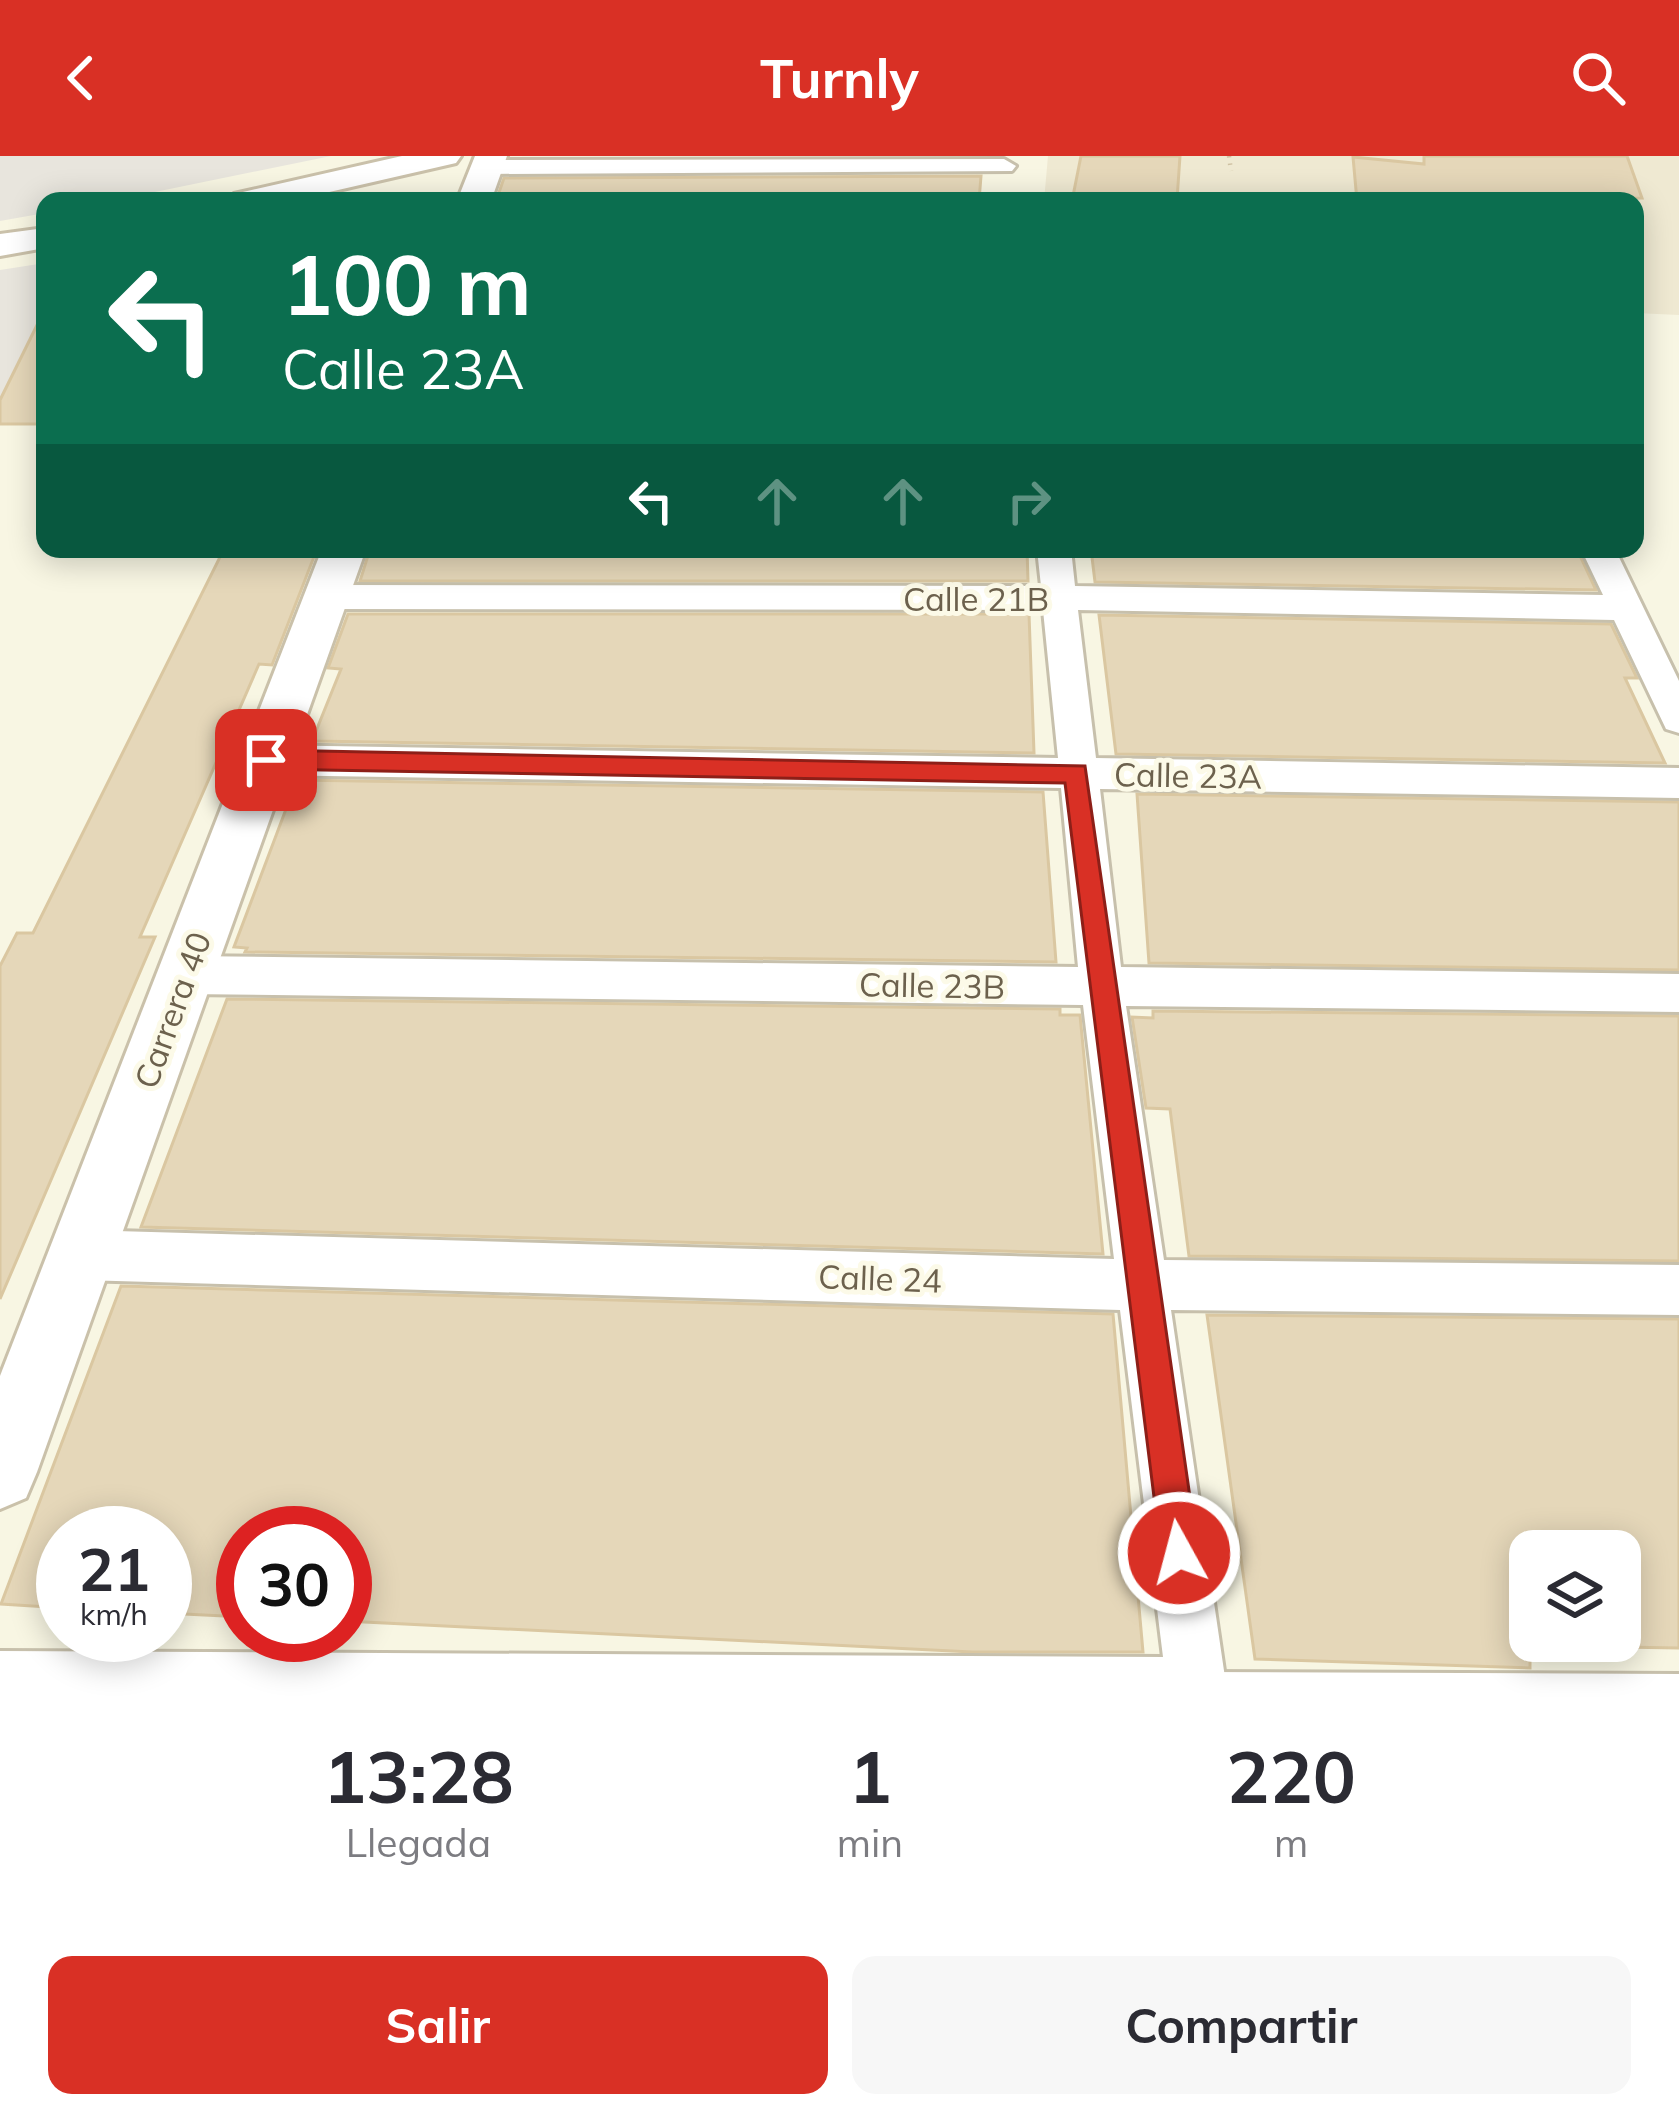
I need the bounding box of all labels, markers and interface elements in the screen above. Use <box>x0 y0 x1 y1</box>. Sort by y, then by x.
text: Turnly <box>760 44 919 112</box>
icon: back <box>48 45 114 111</box>
icon: search <box>1565 45 1631 111</box>
text: 100 m <box>282 231 532 336</box>
icon: left <box>84 240 240 396</box>
text: Calle 23A <box>282 335 524 403</box>
icon: left <box>618 468 684 534</box>
icon: ahead <box>744 468 810 534</box>
icon: ahead <box>870 468 936 534</box>
icon: right <box>996 468 1062 534</box>
street label: Calle 21B <box>903 578 1049 619</box>
pin <box>215 709 317 811</box>
icon: arrive <box>233 727 299 793</box>
street label: Calle 23A <box>1114 753 1262 797</box>
street label: Carrera 40 <box>125 926 219 1094</box>
street label: Calle 23B <box>859 963 1005 1007</box>
street label: Calle 24 <box>817 1255 943 1301</box>
position arrow <box>1116 1490 1242 1616</box>
speed limit sign: 30 <box>216 1506 372 1662</box>
map controls <box>1509 1530 1641 1662</box>
button: layers <box>1509 1530 1641 1662</box>
text: 21 <box>78 1531 150 1606</box>
text: km/h <box>80 1595 148 1633</box>
text: 13:28 <box>323 1731 514 1821</box>
text: 1 <box>848 1731 892 1821</box>
text: 220 <box>1226 1731 1356 1821</box>
text: Llegada <box>346 1818 491 1867</box>
text: min <box>837 1818 903 1867</box>
text: m <box>1274 1818 1308 1867</box>
button: Salir <box>48 1956 828 2094</box>
button: Compartir <box>852 1956 1631 2094</box>

